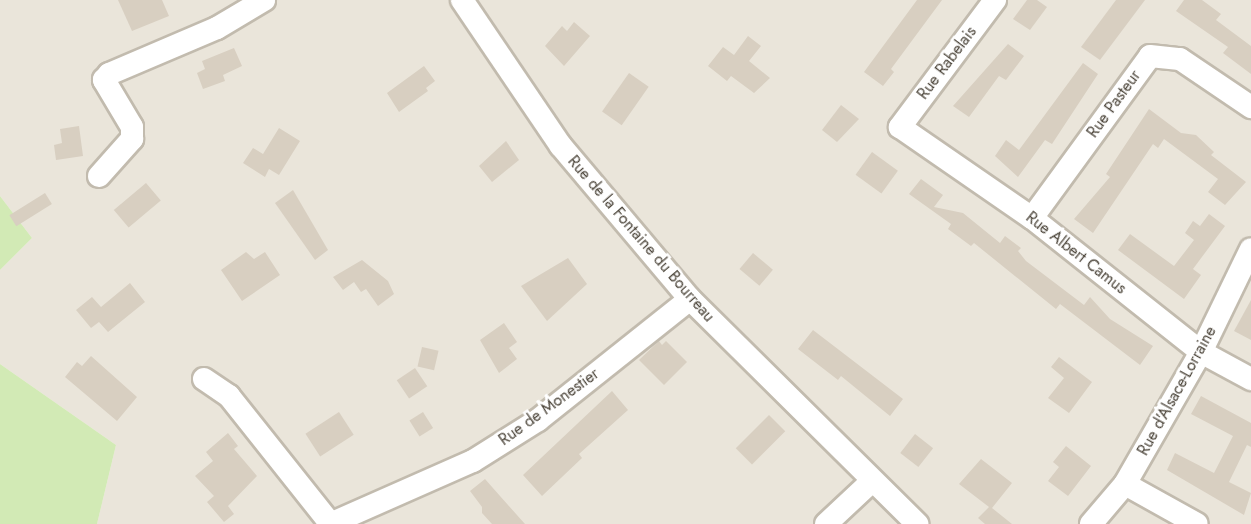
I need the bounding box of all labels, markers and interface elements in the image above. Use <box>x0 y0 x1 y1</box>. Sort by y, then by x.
street label: Rue Rabelais <box>913 23 981 103</box>
street label: Rue Pasteur <box>1083 66 1145 142</box>
street label: Rue de la Fontaine du Bourreau <box>564 152 718 326</box>
street label: Rue Albert Camus <box>1022 208 1130 298</box>
street label: Rue d'Alsace-Lorraine <box>1134 323 1220 459</box>
street label: Rue de Monestier <box>495 364 603 450</box>

